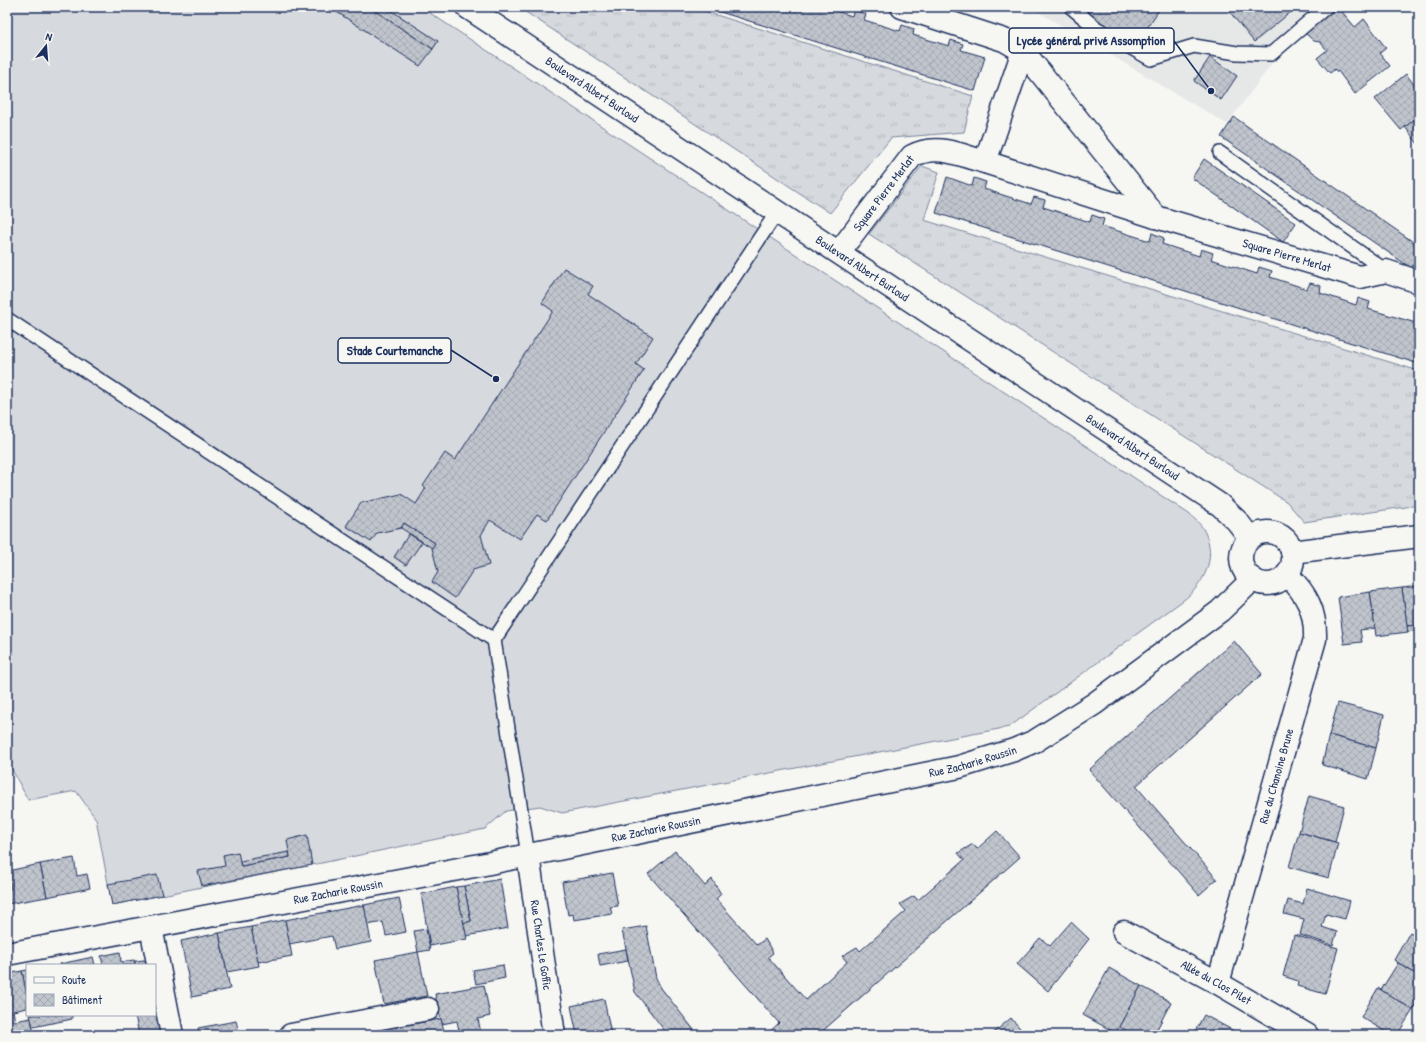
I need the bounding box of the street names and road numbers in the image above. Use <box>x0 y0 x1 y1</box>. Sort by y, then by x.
street label: Boulevard Albert Burloud <box>542 52 643 127</box>
street label: Square Pierre Merlat <box>849 151 918 234</box>
street label: Boulevard Albert Burloud <box>813 231 913 305</box>
street label: Square Pierre Merlat <box>1241 234 1334 276</box>
street label: Boulevard Albert Burloud <box>1083 410 1183 484</box>
street label: Rue du Chanoine Brune <box>1254 726 1297 825</box>
street label: Rue Zacharie Roussin <box>927 741 1019 781</box>
street label: Rue Zacharie Roussin <box>610 811 702 846</box>
street label: Rue Zacharie Roussin <box>292 874 384 908</box>
street label: Rue Charles Le Goffic <box>527 899 556 991</box>
street label: Allée du Clos Pilet <box>1178 956 1255 1009</box>

